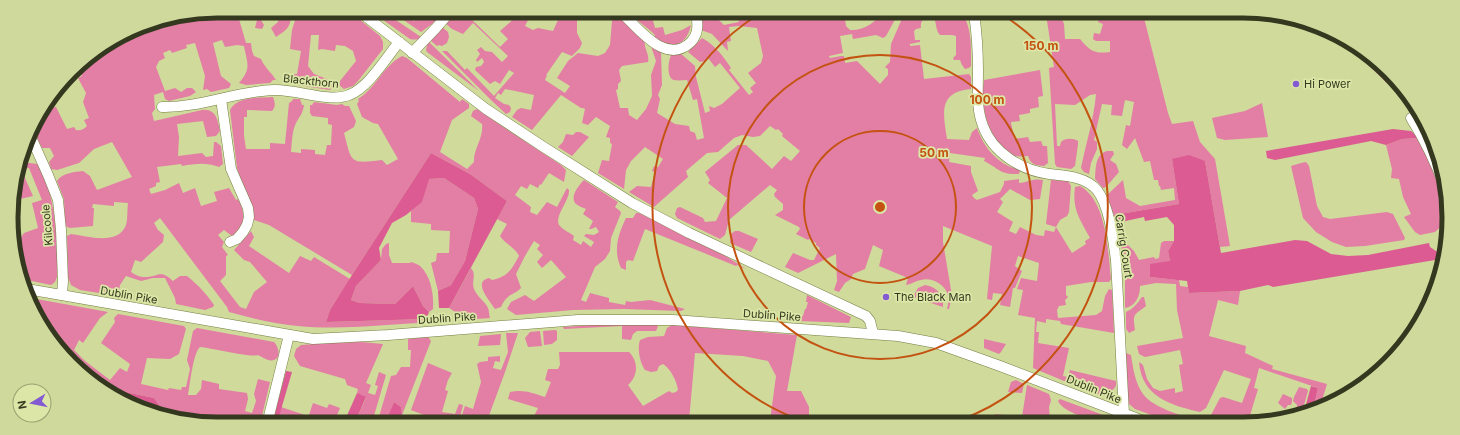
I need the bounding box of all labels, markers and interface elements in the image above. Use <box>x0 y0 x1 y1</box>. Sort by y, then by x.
text: 150 m <box>1024 38 1058 53</box>
street label: Blackthorn <box>282 71 340 91</box>
place label: Hi Power <box>1304 77 1351 91</box>
marker: Hi Power <box>1291 79 1301 89</box>
text: 100 m <box>969 92 1005 107</box>
text: 50 m <box>919 145 949 160</box>
centre of rings <box>873 200 887 214</box>
street label: Kilcoole <box>38 204 56 246</box>
street label: Carrig Court <box>1112 213 1136 279</box>
street label: Dublin Pike <box>99 283 159 307</box>
place label: The Black Man <box>894 290 971 304</box>
marker: The Black Man <box>881 292 891 302</box>
street label: Dublin Pike <box>743 306 801 324</box>
street label: Dublin Pike <box>418 309 476 327</box>
street label: Dublin Pike <box>1064 372 1124 406</box>
north arrow <box>12 383 52 423</box>
text: N <box>15 399 30 410</box>

